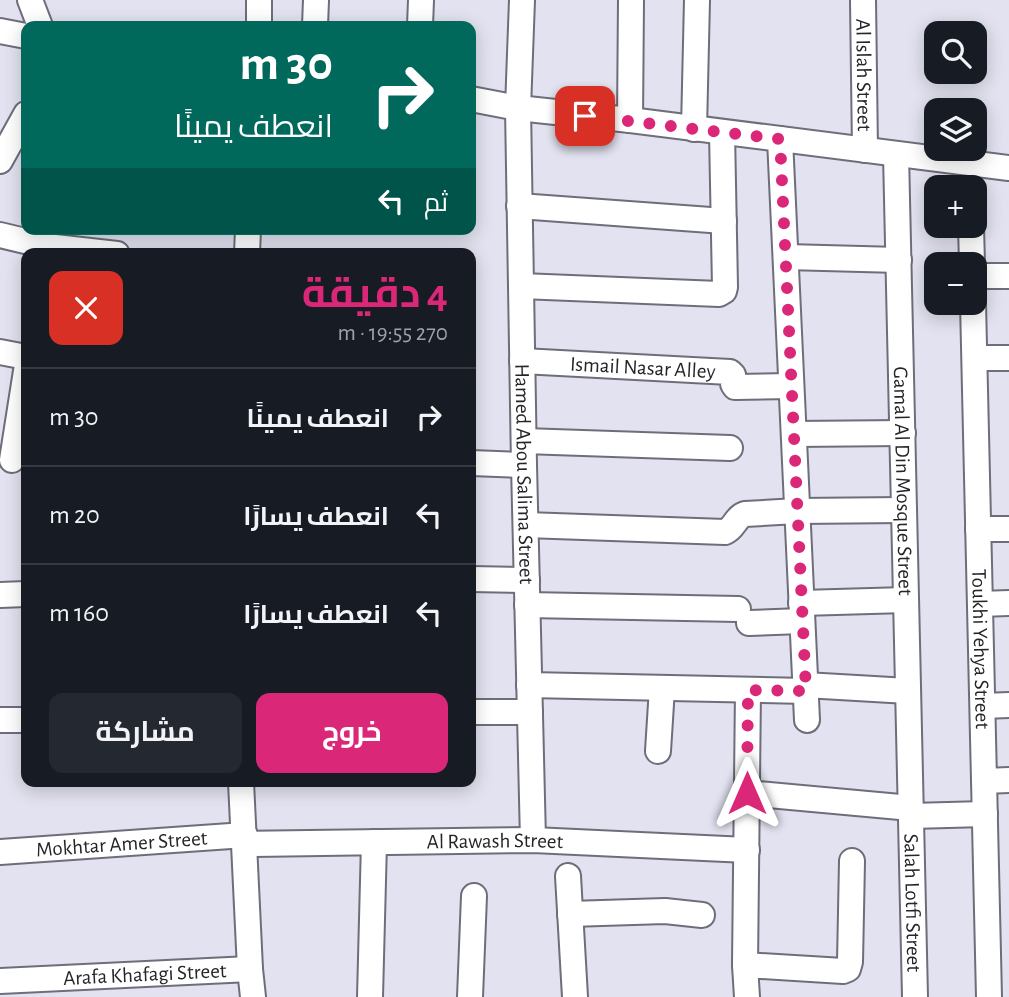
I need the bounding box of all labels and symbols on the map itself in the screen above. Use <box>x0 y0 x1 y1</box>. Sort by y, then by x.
street label: Al Islah Street <box>852 19 875 132</box>
pin <box>555 86 615 146</box>
street label: Ismail Nasar Alley <box>570 354 716 382</box>
street label: Hamed Abou Salima Street <box>511 363 537 585</box>
street label: Gamal Al Din Mosque Street <box>890 366 916 596</box>
street label: Toukhi Yehya Street <box>968 569 993 730</box>
position arrow <box>710 756 784 830</box>
street label: Mokhtar Amer Street <box>35 828 208 860</box>
street label: Al Rawash Street <box>427 830 564 852</box>
street label: Salah Lotfi Street <box>900 833 924 973</box>
street label: Arafa Khafagi Street <box>63 960 227 989</box>

